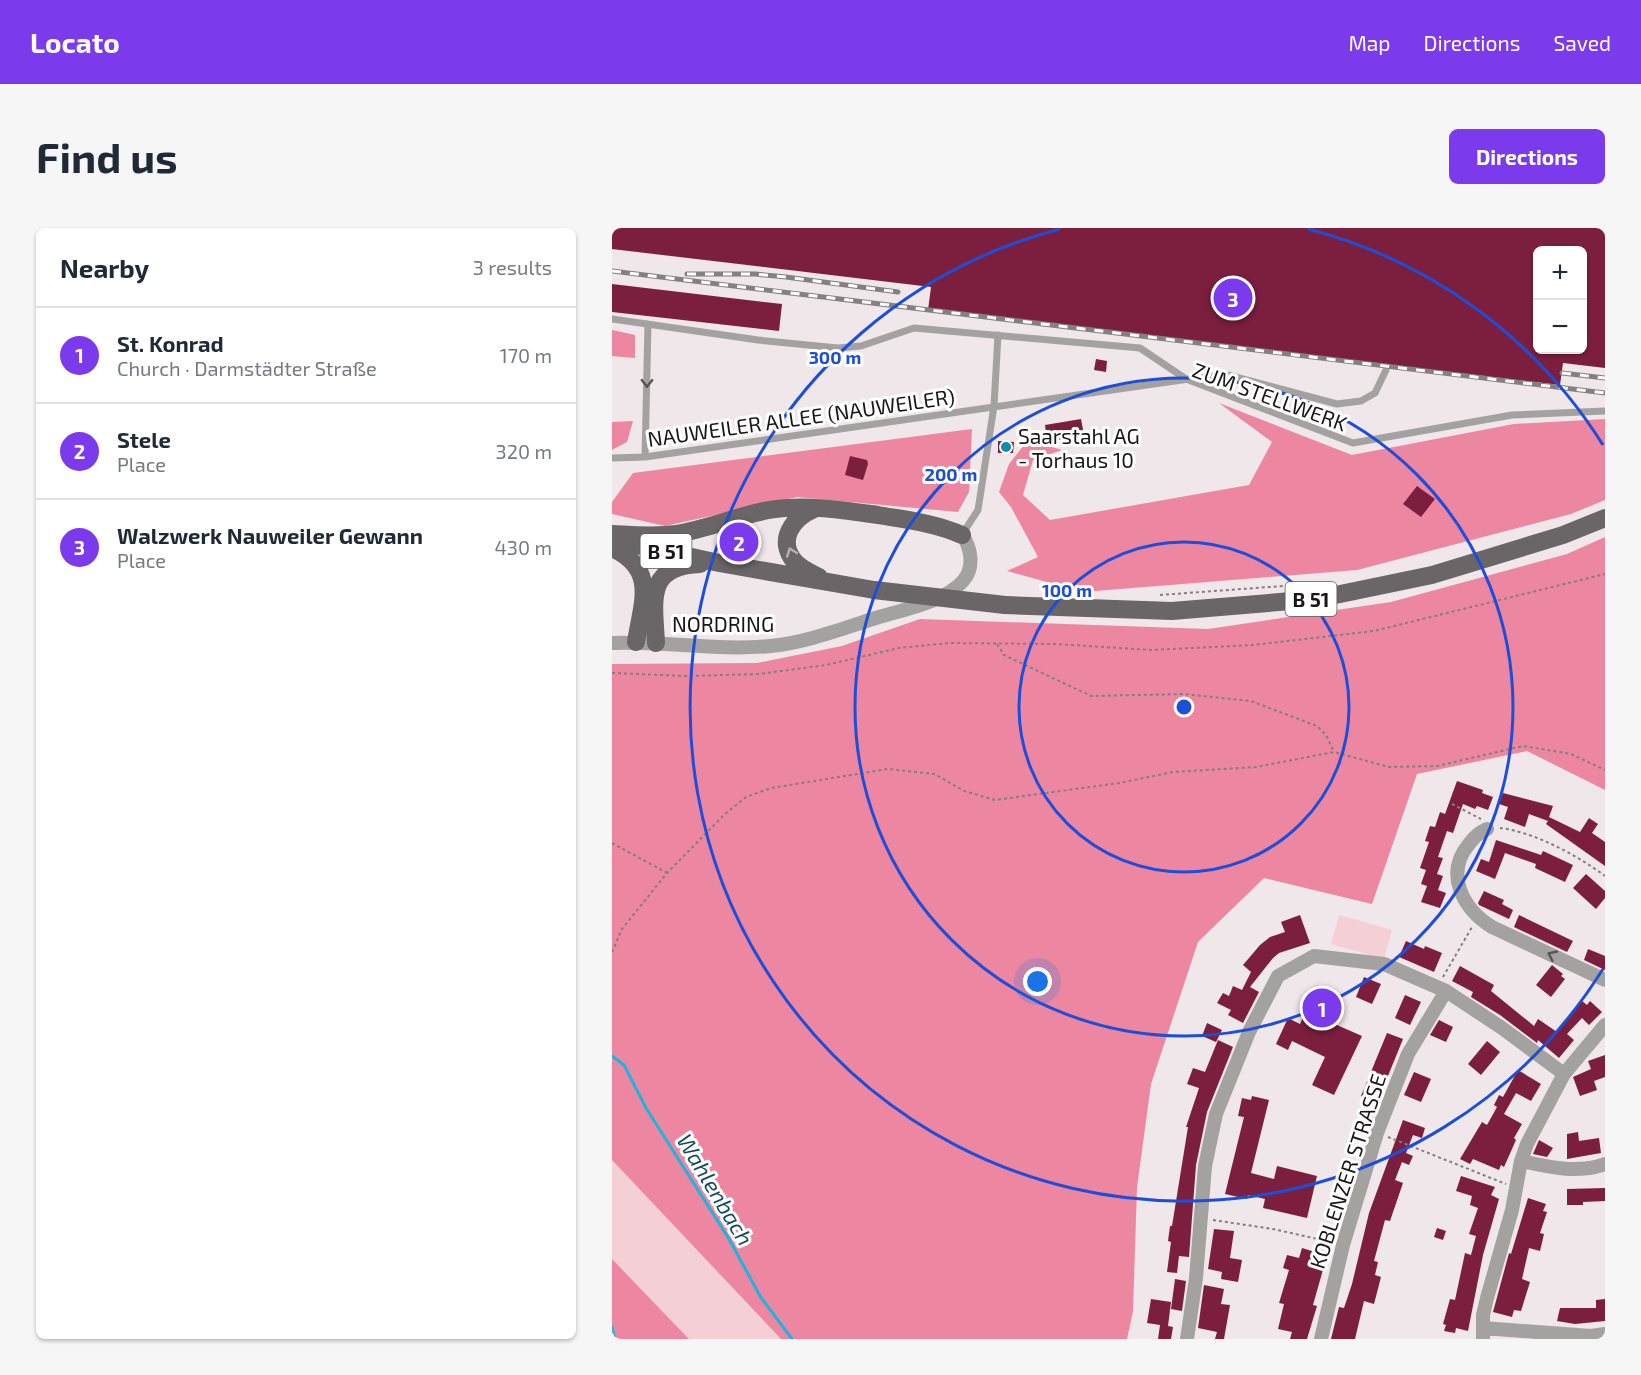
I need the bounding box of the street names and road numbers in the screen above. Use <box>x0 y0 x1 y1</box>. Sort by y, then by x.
street label: ZUM STELLWERK <box>1189 356 1351 436</box>
street label: NAUWEILER ALLEE (NAUWEILER) <box>646 383 956 451</box>
road number: B 51 <box>640 534 692 568</box>
road number: B 51 <box>1286 582 1336 616</box>
street label: NORDRING <box>672 611 774 636</box>
street label: KOBLENZER STRASSE <box>1304 1071 1390 1271</box>

